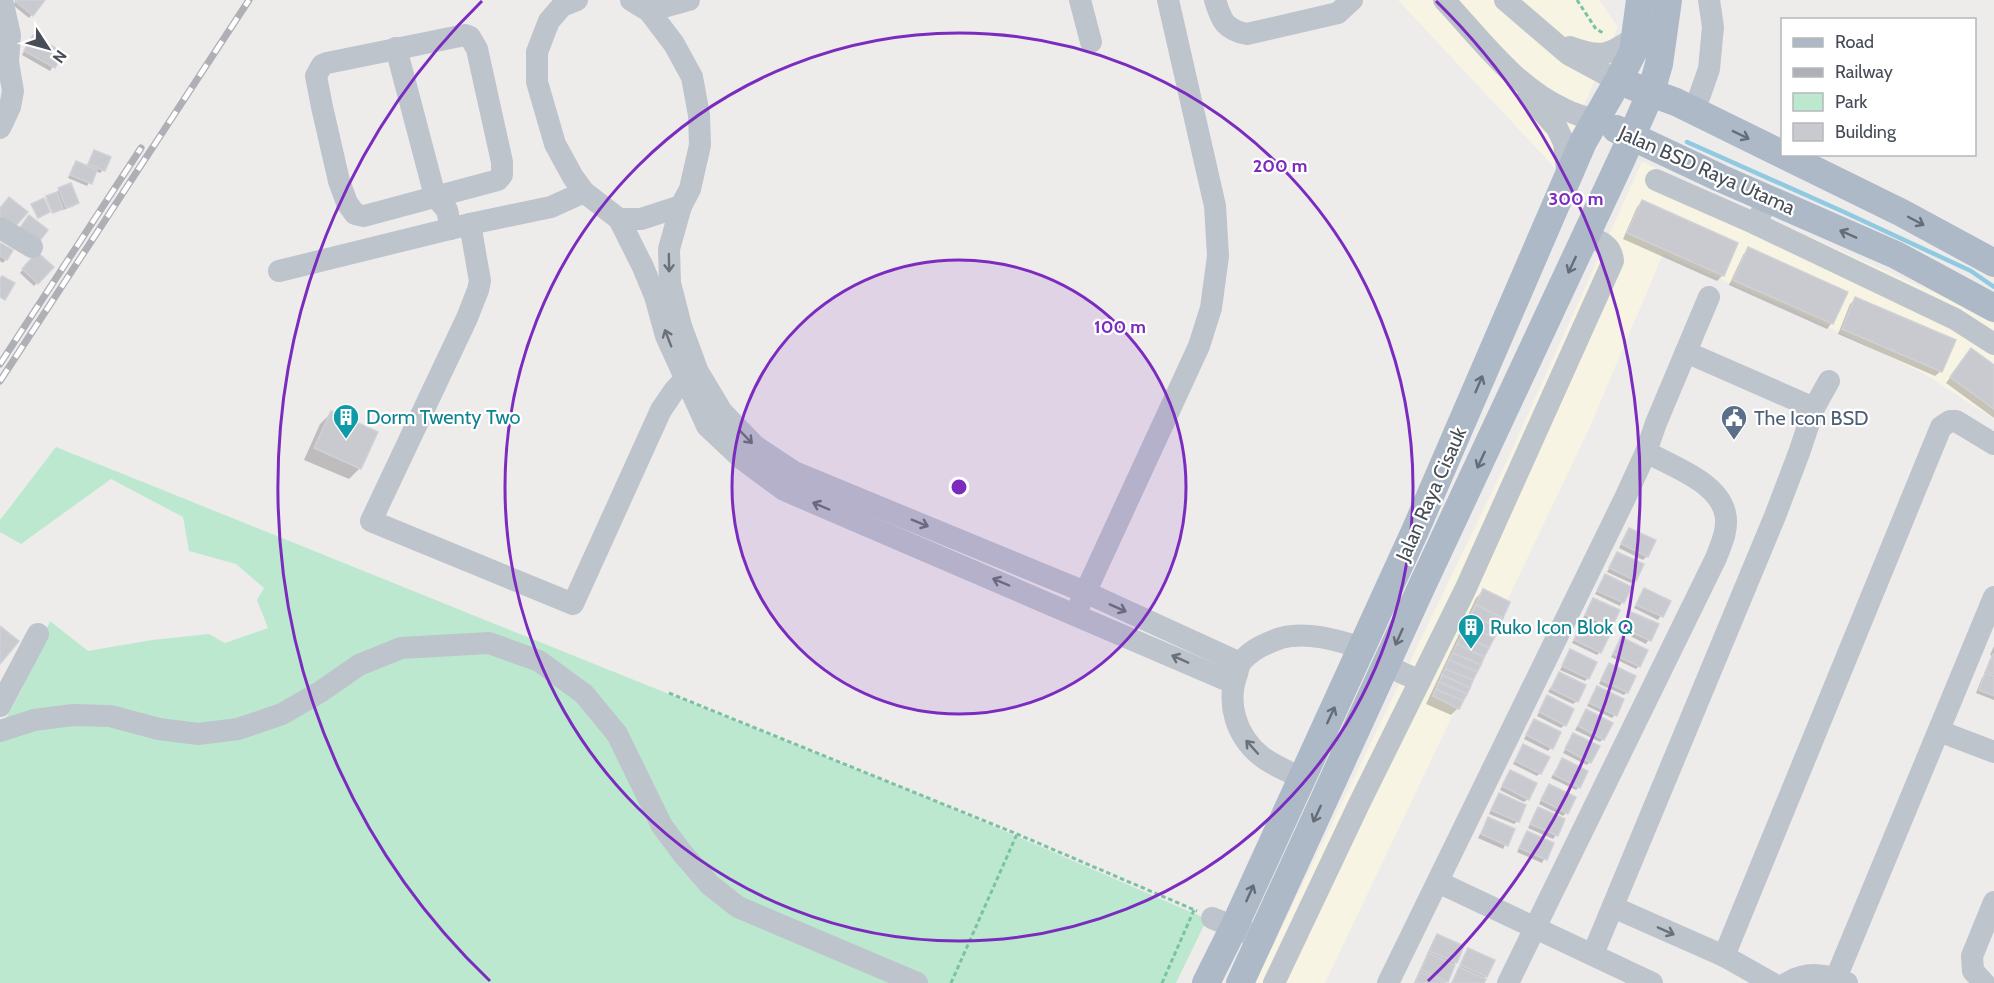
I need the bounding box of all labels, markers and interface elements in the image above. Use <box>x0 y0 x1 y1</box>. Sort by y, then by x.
north arrow <box>18 18 78 78</box>
legend <box>1781 18 1976 156</box>
text: Road <box>1835 31 1874 53</box>
text: N <box>49 46 71 67</box>
text: Railway <box>1835 61 1893 83</box>
text: Park <box>1835 91 1868 113</box>
street label: Jalan BSD Raya Utama <box>1614 120 1799 220</box>
text: Building <box>1835 121 1897 143</box>
one-way arrow <box>1732 129 1750 141</box>
text: 200 m <box>1253 155 1307 177</box>
text: 300 m <box>1549 188 1603 210</box>
one-way arrow <box>1907 216 1925 227</box>
one-way arrow <box>1840 228 1858 239</box>
one-way arrow <box>664 253 675 273</box>
one-way arrow <box>1566 255 1578 273</box>
text: 100 m <box>1094 316 1146 338</box>
one-way arrow <box>661 330 672 348</box>
one-way arrow <box>1474 375 1485 394</box>
building icon: Dorm Twenty Two <box>331 402 361 440</box>
public building icon: The Icon BSD <box>1719 403 1749 441</box>
place label: Dorm Twenty Two <box>366 405 521 429</box>
place label: The Icon BSD <box>1754 406 1869 430</box>
street label: Jalan Raya Cisauk <box>1390 423 1471 566</box>
one-way arrow <box>739 430 754 445</box>
one-way arrow <box>1474 451 1486 469</box>
centre of rings <box>949 477 969 497</box>
one-way arrow <box>813 500 831 511</box>
one-way arrow <box>910 518 928 529</box>
one-way arrow <box>992 576 1010 587</box>
one-way arrow <box>1109 602 1127 614</box>
building icon: Ruko Icon Blok Q <box>1456 612 1486 650</box>
place label: Ruko Icon Blok Q <box>1490 615 1633 639</box>
one-way arrow <box>1393 628 1404 646</box>
one-way arrow <box>1171 653 1189 664</box>
one-way arrow <box>1325 707 1337 725</box>
one-way arrow <box>1245 739 1259 754</box>
one-way arrow <box>1310 805 1322 823</box>
one-way arrow <box>1244 884 1256 902</box>
one-way arrow <box>1657 925 1675 937</box>

